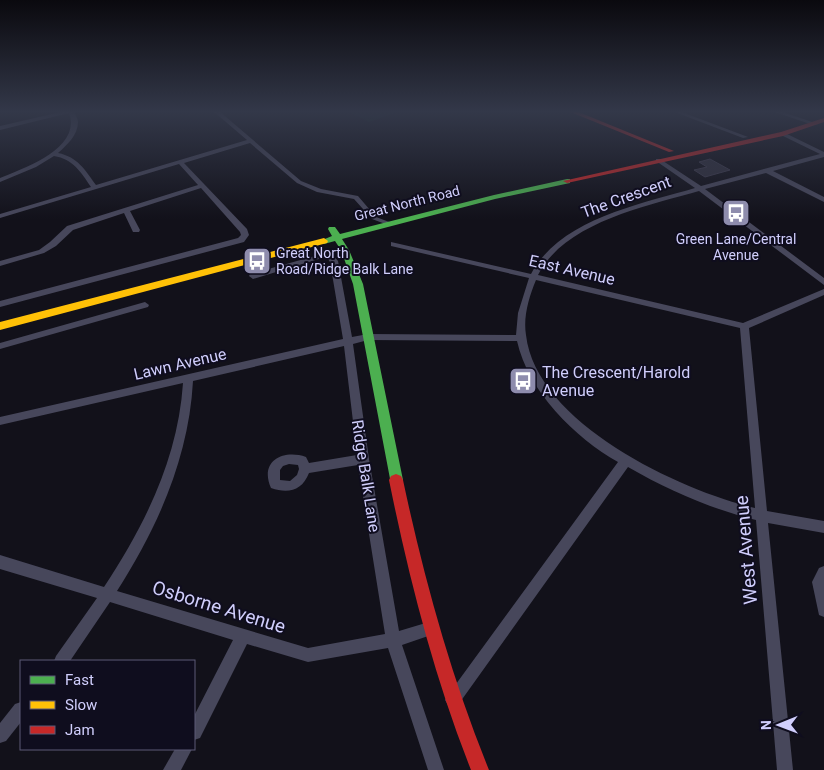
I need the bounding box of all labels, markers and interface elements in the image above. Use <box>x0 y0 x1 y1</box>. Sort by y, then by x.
street label: The Crescent <box>579 172 673 222</box>
street label: Great North Road <box>353 182 461 224</box>
bus stop icon: Green Lane/Central Avenue <box>721 198 751 228</box>
place label: Green Lane/Central Avenue <box>676 231 796 263</box>
place label: Great North Road/Ridge Balk Lane <box>276 245 413 277</box>
bus stop icon: Great North Road/Ridge Balk Lane <box>242 246 272 276</box>
street label: East Avenue <box>527 251 617 289</box>
street label: Lawn Avenue <box>132 344 228 384</box>
place label: The Crescent/Harold Avenue <box>542 363 690 400</box>
bus stop icon: The Crescent/Harold Avenue <box>508 366 538 396</box>
street label: Ridge Balk Lane <box>348 418 384 534</box>
street label: West Avenue <box>730 494 762 606</box>
street label: Osborne Avenue <box>150 576 288 638</box>
legend <box>20 660 195 750</box>
text: Fast <box>65 671 94 689</box>
text: Slow <box>65 696 97 714</box>
north arrow <box>754 700 804 750</box>
text: N <box>758 720 774 730</box>
text: Jam <box>65 721 95 739</box>

